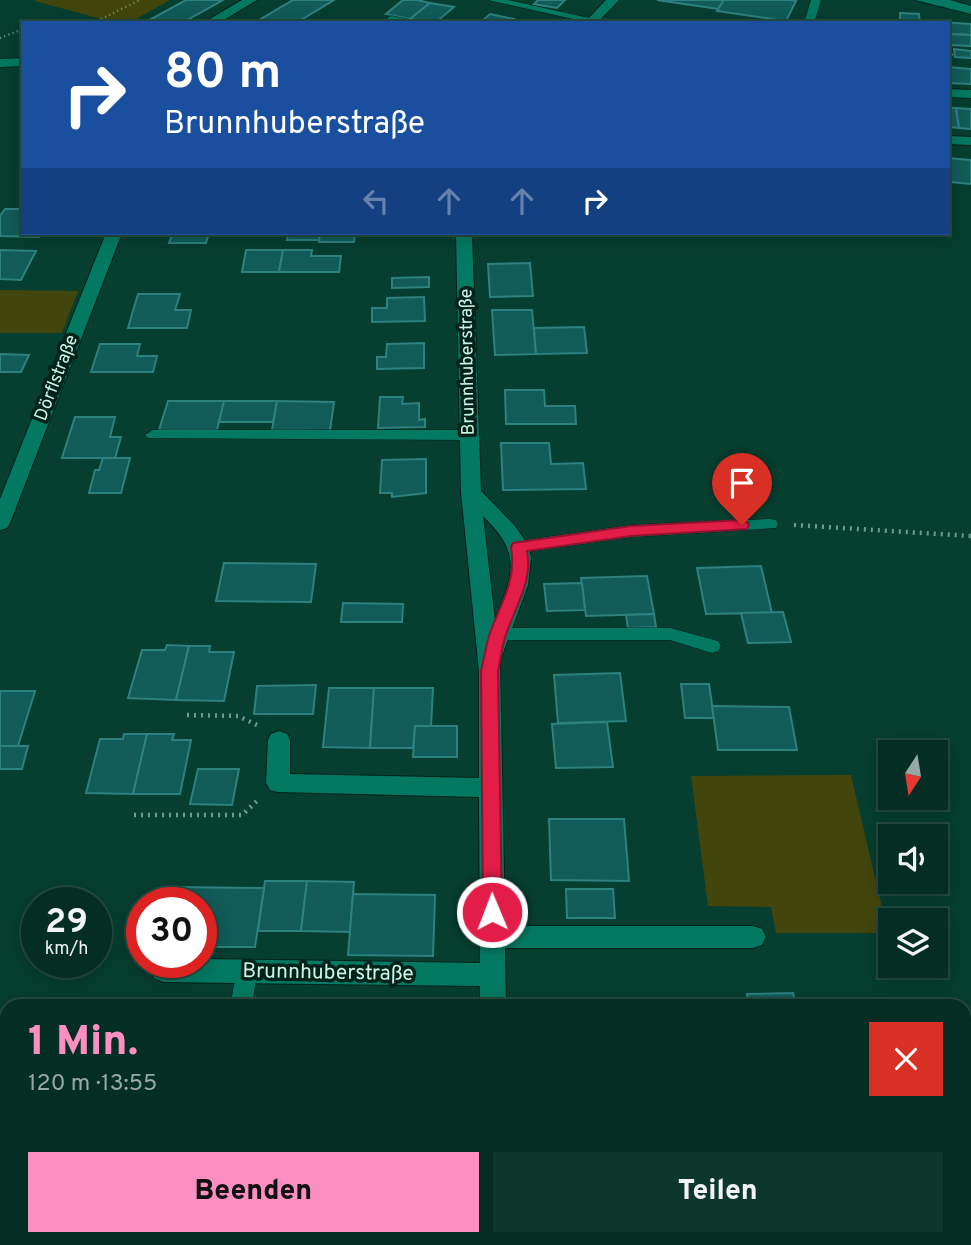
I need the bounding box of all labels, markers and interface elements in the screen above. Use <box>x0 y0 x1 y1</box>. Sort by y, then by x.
text: 80 m <box>164 44 281 106</box>
icon: right <box>49 49 140 140</box>
text: Brunnhuberstraße <box>164 105 425 145</box>
icon: left <box>357 182 395 220</box>
icon: ahead <box>430 182 468 220</box>
icon: ahead <box>503 182 541 220</box>
icon: right <box>576 182 614 220</box>
street label: Brunnhuberstraße <box>455 288 481 436</box>
street label: Dörflstraße <box>30 332 84 424</box>
pin <box>712 453 772 525</box>
icon: arrive <box>723 464 761 502</box>
north arrow <box>878 740 948 810</box>
map controls <box>878 740 948 978</box>
button: sound <box>878 824 948 894</box>
position arrow <box>455 875 529 949</box>
speed limit sign: 30 <box>126 887 217 978</box>
text: 29 <box>45 901 88 945</box>
button: layers <box>878 908 948 978</box>
text: km/h <box>45 938 88 961</box>
street label: Brunnhuberstraße <box>242 958 414 988</box>
text: 1 Min. <box>28 1017 138 1070</box>
button: close <box>869 1022 943 1096</box>
text: 120 m · 13:55 <box>28 1070 157 1099</box>
button: Beenden <box>28 1152 479 1232</box>
button: Teilen <box>493 1152 943 1232</box>

